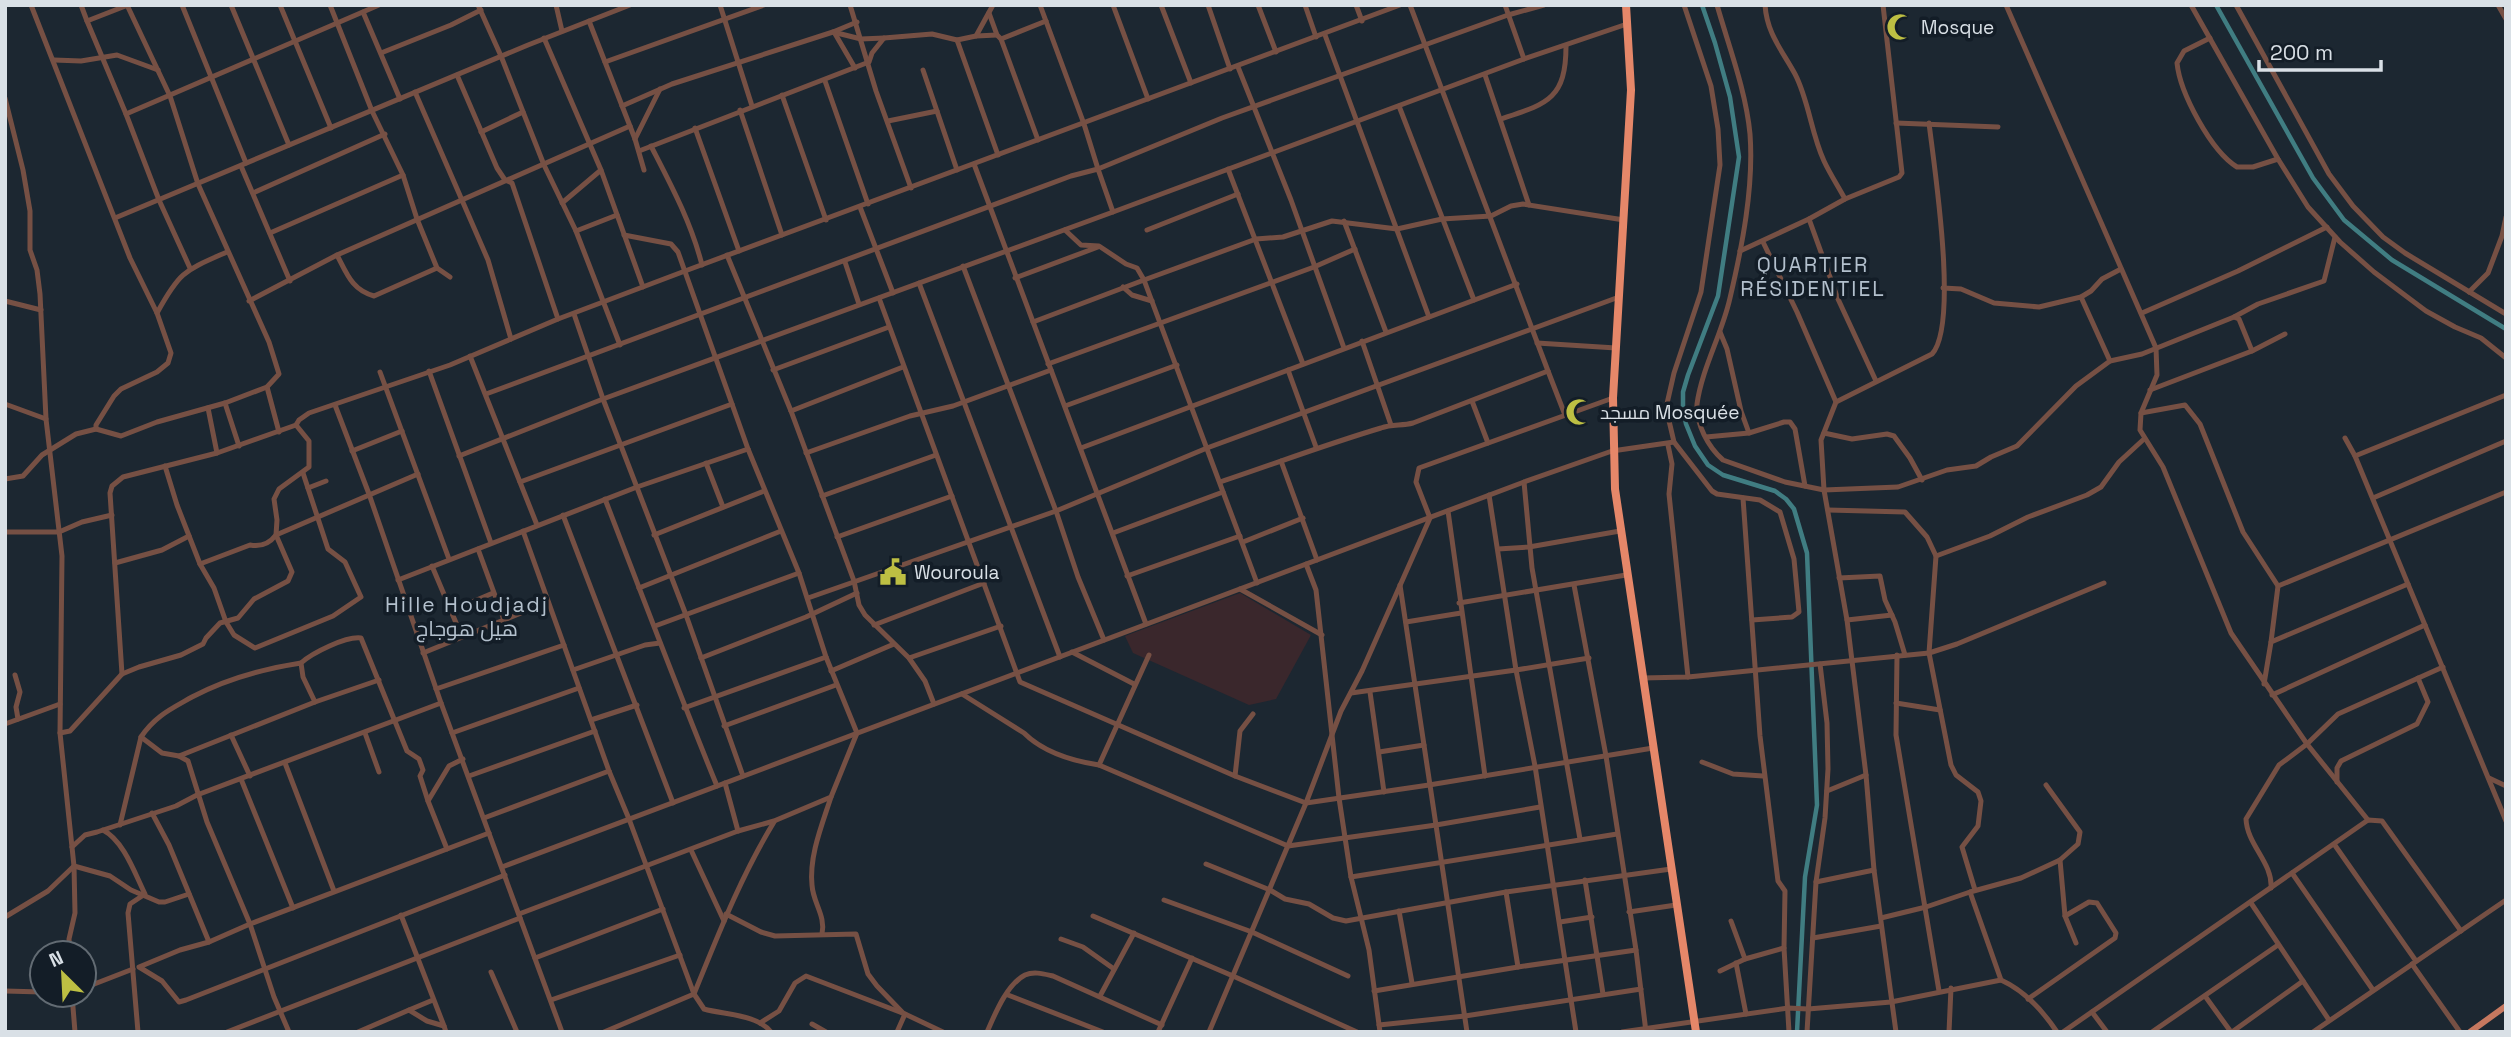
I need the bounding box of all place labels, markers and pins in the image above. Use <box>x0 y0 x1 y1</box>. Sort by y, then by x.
mosque icon: Mosque <box>1885 12 1915 42</box>
place label: Mosque <box>1921 15 1994 40</box>
mosque icon: مسجد Mosquée <box>1564 397 1594 427</box>
place label: مسجد Mosquée <box>1600 400 1740 425</box>
public building icon: Wouroula <box>878 557 908 587</box>
place label: Wouroula <box>914 560 1000 585</box>

